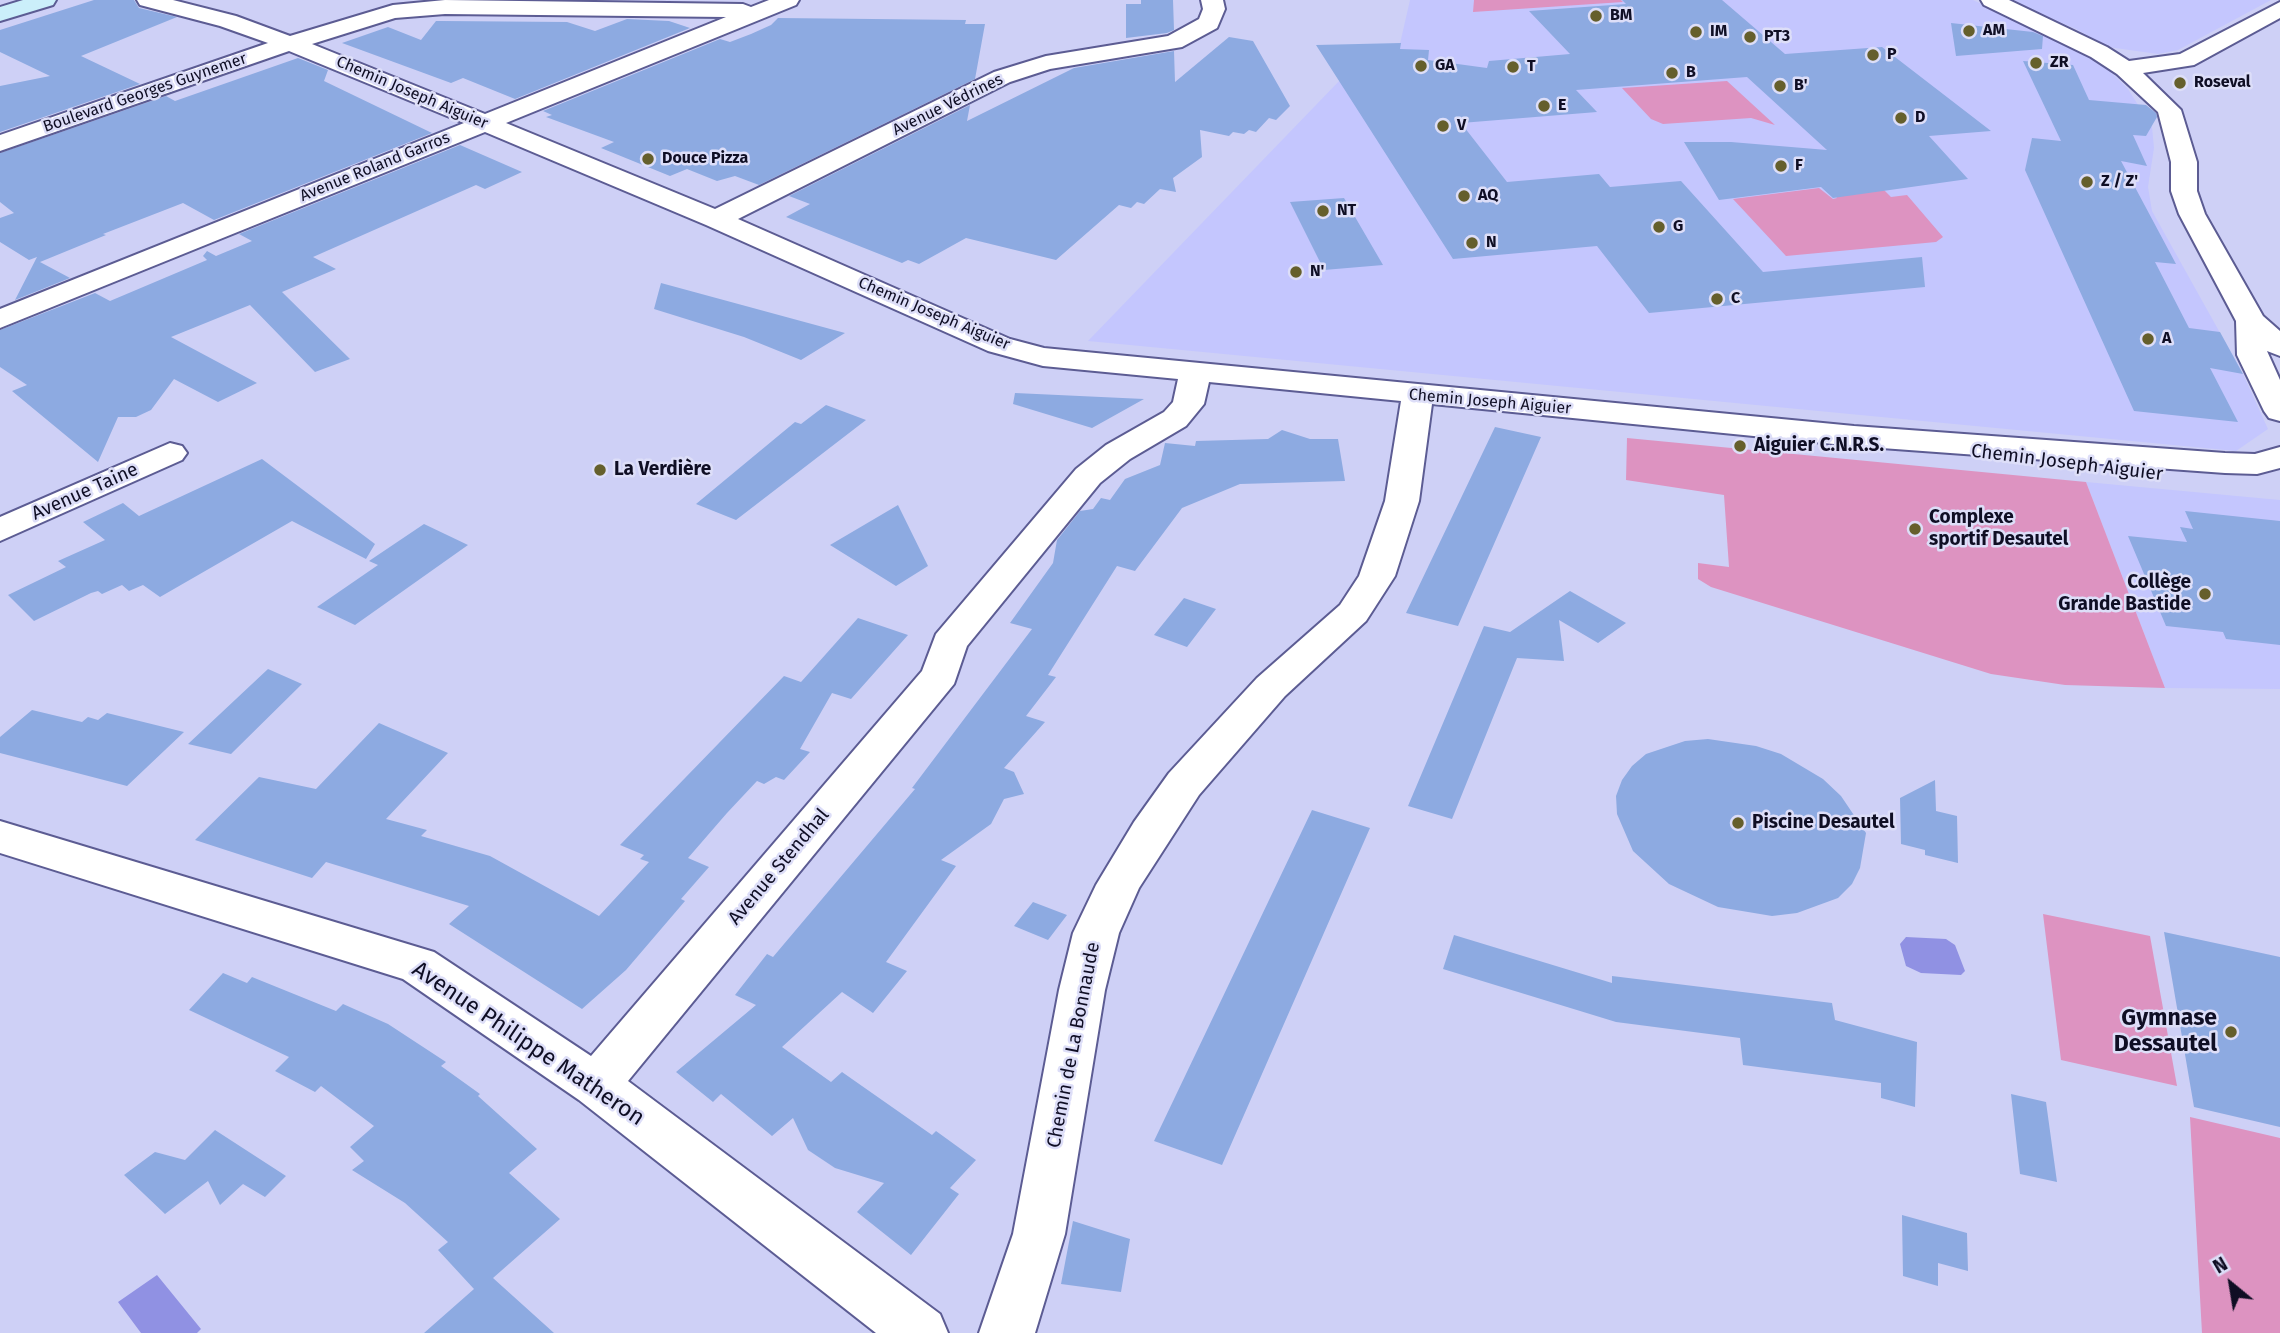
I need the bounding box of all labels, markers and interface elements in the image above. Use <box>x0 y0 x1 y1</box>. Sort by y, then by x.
place label: BM <box>1610 6 1632 26</box>
marker: BM <box>1588 8 1604 24</box>
place label: AM <box>1983 21 2005 41</box>
place label: IM <box>1710 22 1727 42</box>
marker: AM <box>1961 23 1977 39</box>
marker: IM <box>1688 24 1704 40</box>
place label: PT3 <box>1764 27 1790 47</box>
marker: PT3 <box>1742 29 1758 45</box>
place label: P <box>1887 45 1897 65</box>
marker: P <box>1865 47 1881 63</box>
street label: Boulevard Georges Guynemer <box>41 49 249 137</box>
street label: Chemin Joseph Aiguier <box>333 52 491 134</box>
place label: ZR <box>2050 53 2069 73</box>
marker: ZR <box>2028 55 2044 71</box>
place label: GA <box>1435 56 1455 76</box>
place label: T <box>1527 57 1536 77</box>
marker: GA <box>1413 58 1429 74</box>
marker: T <box>1505 59 1521 75</box>
place label: B <box>1686 63 1696 83</box>
marker: B <box>1664 65 1680 81</box>
street label: Avenue Védrines <box>890 70 1006 140</box>
place label: Roseval <box>2194 73 2251 93</box>
marker: Roseval <box>2172 75 2188 91</box>
place label: B' <box>1794 76 1808 96</box>
marker: B' <box>1772 78 1788 94</box>
place label: E <box>1558 96 1566 116</box>
marker: E <box>1536 98 1552 114</box>
place label: D <box>1915 108 1925 128</box>
marker: D <box>1893 110 1909 126</box>
place label: V <box>1457 116 1466 136</box>
marker: V <box>1435 118 1451 134</box>
street label: Avenue Roland Garros <box>297 128 453 206</box>
place label: Douce Pizza <box>662 149 748 169</box>
marker: Douce Pizza <box>640 151 656 167</box>
place label: F <box>1795 156 1803 176</box>
marker: F <box>1773 158 1789 174</box>
place label: Z / Z' <box>2101 172 2138 192</box>
marker: Z / Z' <box>2079 174 2095 190</box>
place label: AQ <box>1478 186 1498 206</box>
marker: AQ <box>1456 188 1472 204</box>
place label: NT <box>1337 201 1356 221</box>
marker: NT <box>1315 203 1331 219</box>
place label: G <box>1673 217 1683 237</box>
marker: G <box>1651 219 1667 235</box>
place label: N <box>1486 233 1497 253</box>
marker: N <box>1464 235 1480 251</box>
place label: N' <box>1310 262 1324 282</box>
marker: N' <box>1288 264 1304 280</box>
street label: Chemin Joseph Aiguier <box>855 273 1013 355</box>
place label: C <box>1731 289 1740 309</box>
marker: C <box>1709 291 1725 307</box>
place label: A <box>2162 329 2171 349</box>
marker: A <box>2140 331 2156 347</box>
street label: Chemin Joseph Aiguier <box>1408 385 1572 419</box>
place label: Aiguier C.N.R.S. <box>1754 435 1884 457</box>
marker: Aiguier C.N.R.S. <box>1732 438 1748 454</box>
street label: Chemin Joseph Aiguier <box>1970 440 2164 486</box>
street label: Avenue Taine <box>28 458 142 526</box>
place label: La Verdière <box>614 459 711 481</box>
marker: La Verdière <box>592 462 608 478</box>
place label: Complexe sportif Desautel <box>1929 507 2068 551</box>
marker: Complexe sportif Desautel <box>1907 521 1923 537</box>
place label: Collège Grande Bastide <box>2058 572 2191 616</box>
marker: Collège Grande Bastide <box>2197 586 2213 602</box>
street label: Avenue Stendhal <box>724 804 834 930</box>
place label: Piscine Desautel <box>1752 812 1895 834</box>
marker: Piscine Desautel <box>1730 815 1746 831</box>
street label: Chemin de La Bonnaude <box>1043 940 1105 1150</box>
street label: Avenue Philippe Matheron <box>407 956 649 1132</box>
place label: Gymnase Dessautel <box>2114 1005 2217 1059</box>
marker: Gymnase Dessautel <box>2223 1024 2239 1040</box>
north arrow <box>2196 1249 2266 1319</box>
text: N <box>2209 1252 2231 1278</box>

